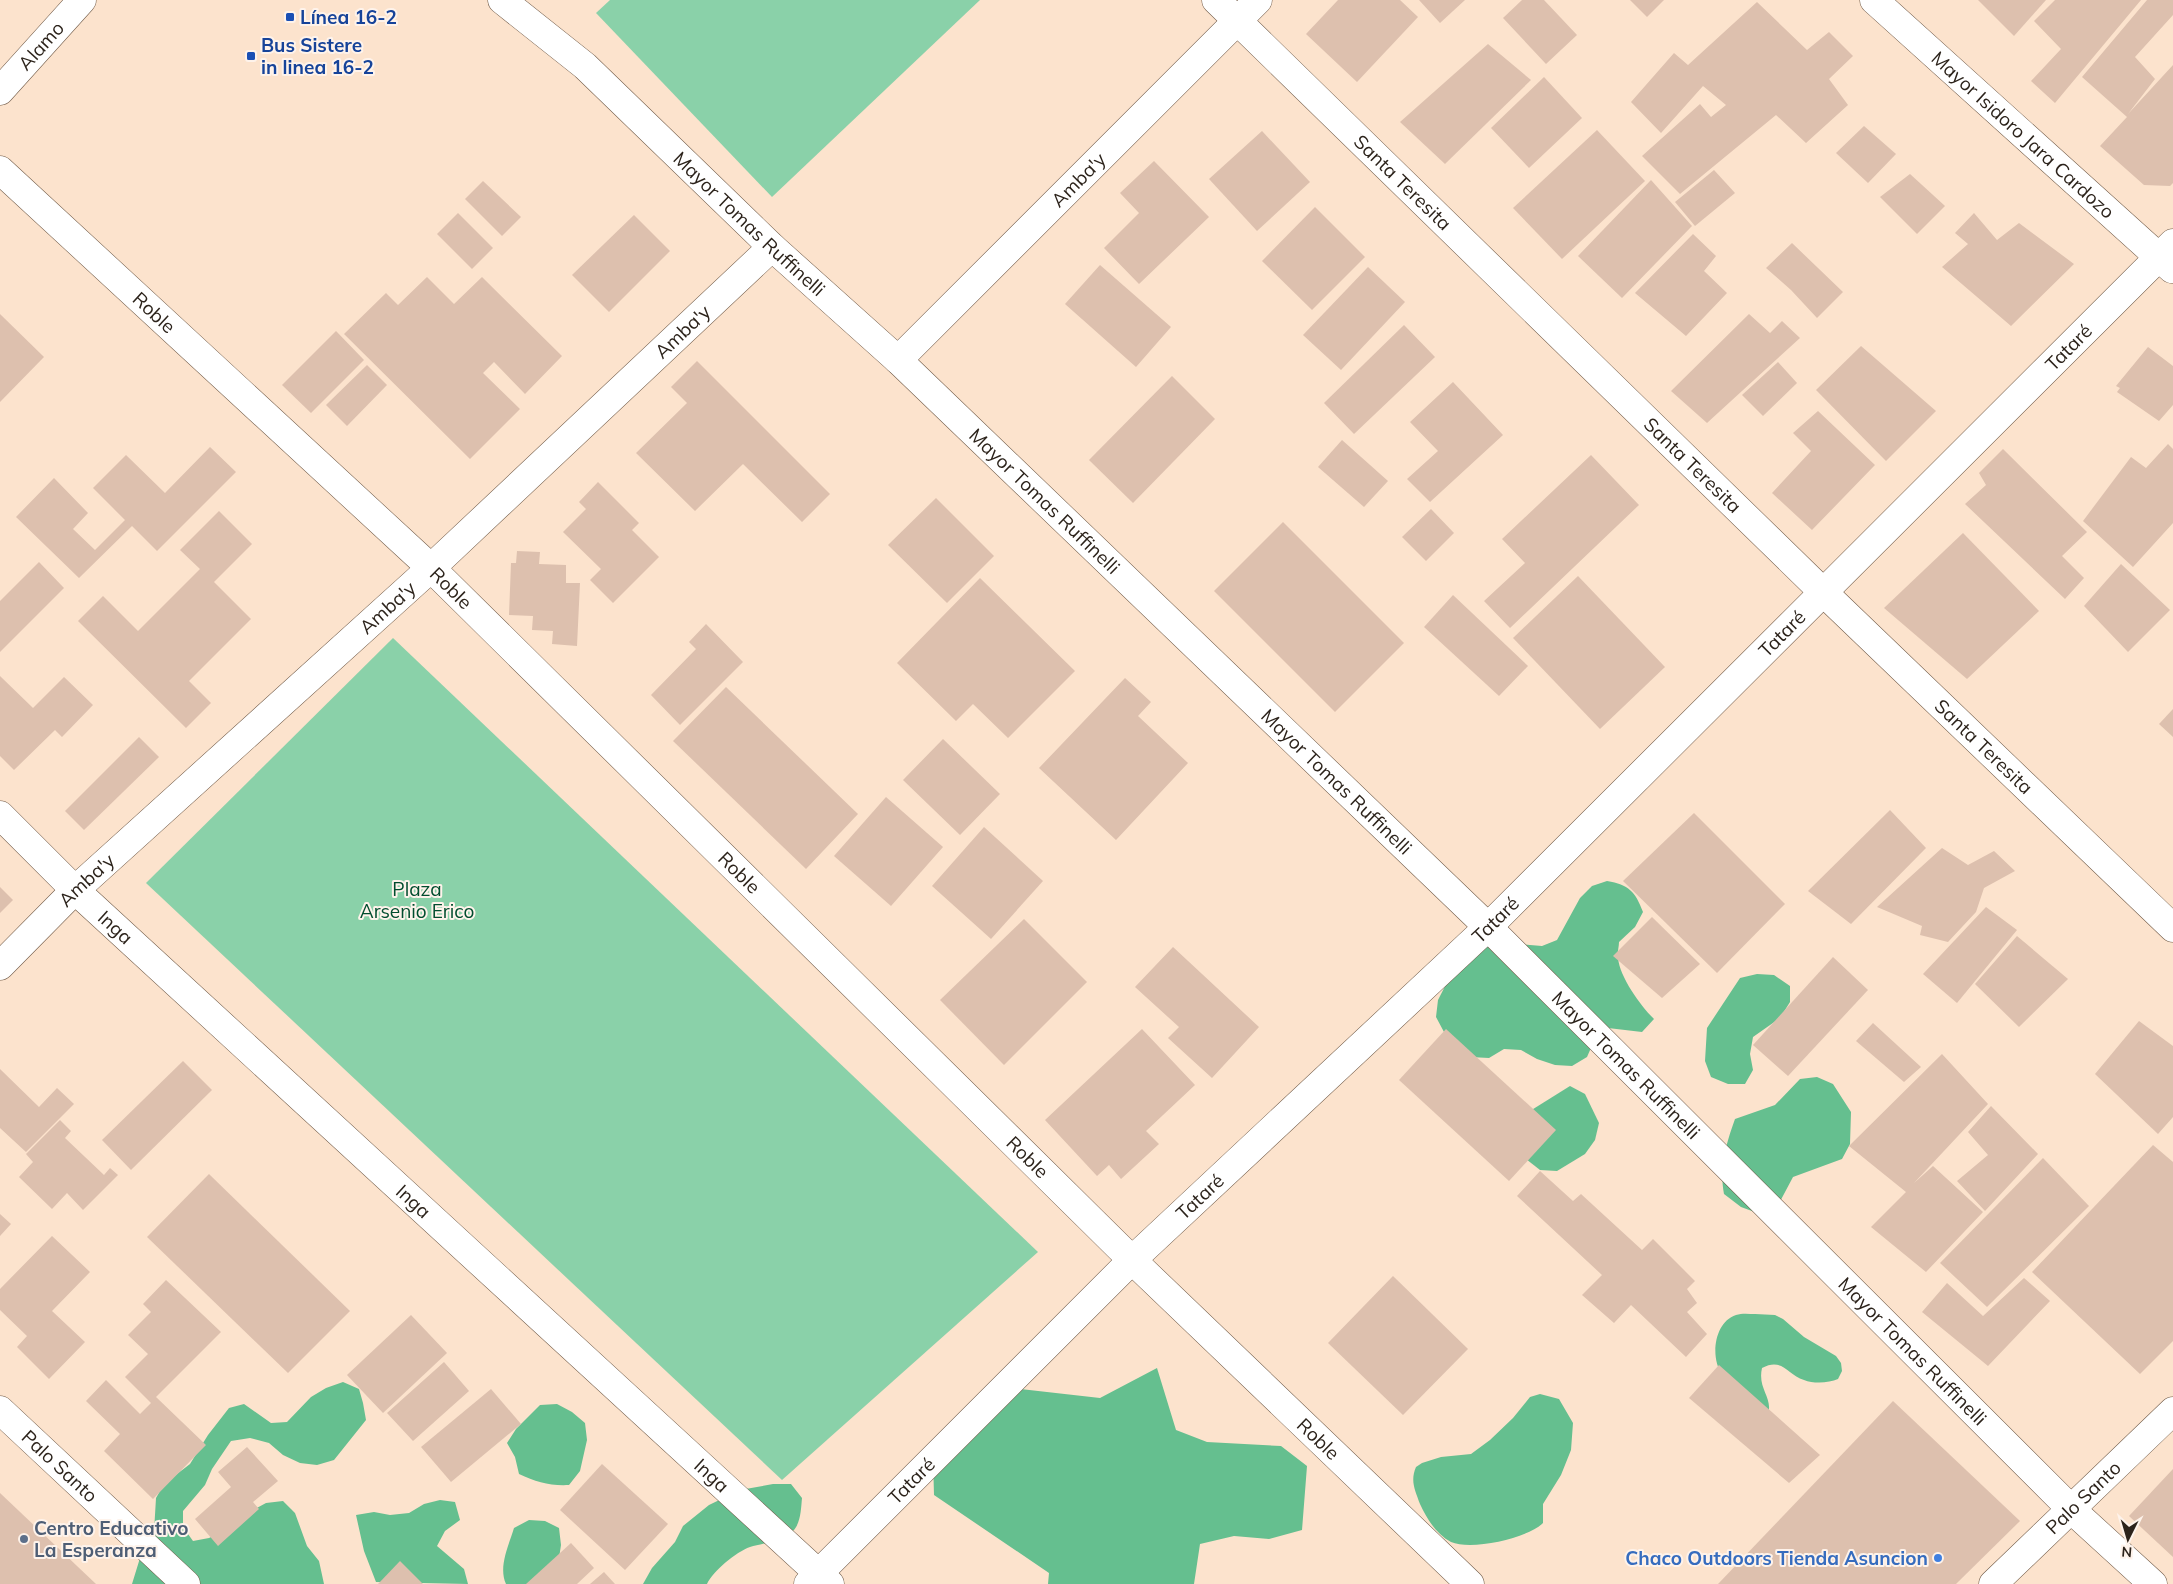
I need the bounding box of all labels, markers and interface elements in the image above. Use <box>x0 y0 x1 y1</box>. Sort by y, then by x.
place label: Línea 16-2 <box>300 5 397 29</box>
marker: Línea 16-2 <box>284 11 296 23</box>
street label: Alamo <box>13 16 69 75</box>
place label: Bus Sistere in linea 16-2 <box>261 33 374 79</box>
street label: Mayor Isidoro Jara Cardozo <box>1927 46 2120 223</box>
marker: Bus Sistere in linea 16-2 <box>245 50 257 62</box>
street label: Santa Teresita <box>1349 129 1457 235</box>
street label: Mayor Tomas Ruffinelli <box>669 146 830 301</box>
street label: Amba'y <box>1046 147 1111 212</box>
street label: Roble <box>128 287 181 338</box>
street label: Amba'y <box>649 299 715 363</box>
street label: Tataré <box>2040 319 2097 376</box>
street label: Santa Teresita <box>1639 412 1747 518</box>
street label: Mayor Tomas Ruffinelli <box>964 423 1125 579</box>
street label: Roble <box>425 562 477 614</box>
street label: Amba'y <box>354 576 421 639</box>
street label: Tataré <box>1753 605 1810 662</box>
street label: Santa Teresita <box>1930 694 2038 799</box>
street label: Mayor Tomas Ruffinelli <box>1256 704 1417 860</box>
street label: Roble <box>713 846 766 899</box>
street label: Amba'y <box>53 848 119 912</box>
park label: Plaza Arsenio Erico <box>360 877 474 923</box>
street label: Tataré <box>1467 891 1524 948</box>
street label: Inga <box>93 905 138 949</box>
street label: Mayor Tomas Ruffinelli <box>1547 986 1705 1144</box>
street label: Roble <box>1001 1131 1054 1183</box>
street label: Tataré <box>1171 1169 1229 1225</box>
street label: Inga <box>391 1179 436 1223</box>
street label: Mayor Tomas Ruffinelli <box>1834 1272 1992 1430</box>
street label: Roble <box>1292 1413 1345 1465</box>
street label: Palo Santo <box>17 1425 103 1507</box>
street label: Tataré <box>883 1452 940 1509</box>
street label: Inga <box>689 1453 734 1497</box>
street label: Palo Santo <box>2040 1456 2126 1539</box>
north arrow <box>2103 1514 2153 1564</box>
place label: Centro Educativo La Esperanza <box>34 1516 188 1562</box>
marker: Centro Educativo La Esperanza <box>18 1533 30 1545</box>
text: N <box>2121 1543 2133 1561</box>
place label: Chaco Outdoors Tienda Asuncion <box>1625 1546 1928 1570</box>
marker: Chaco Outdoors Tienda Asuncion <box>1932 1552 1944 1564</box>

